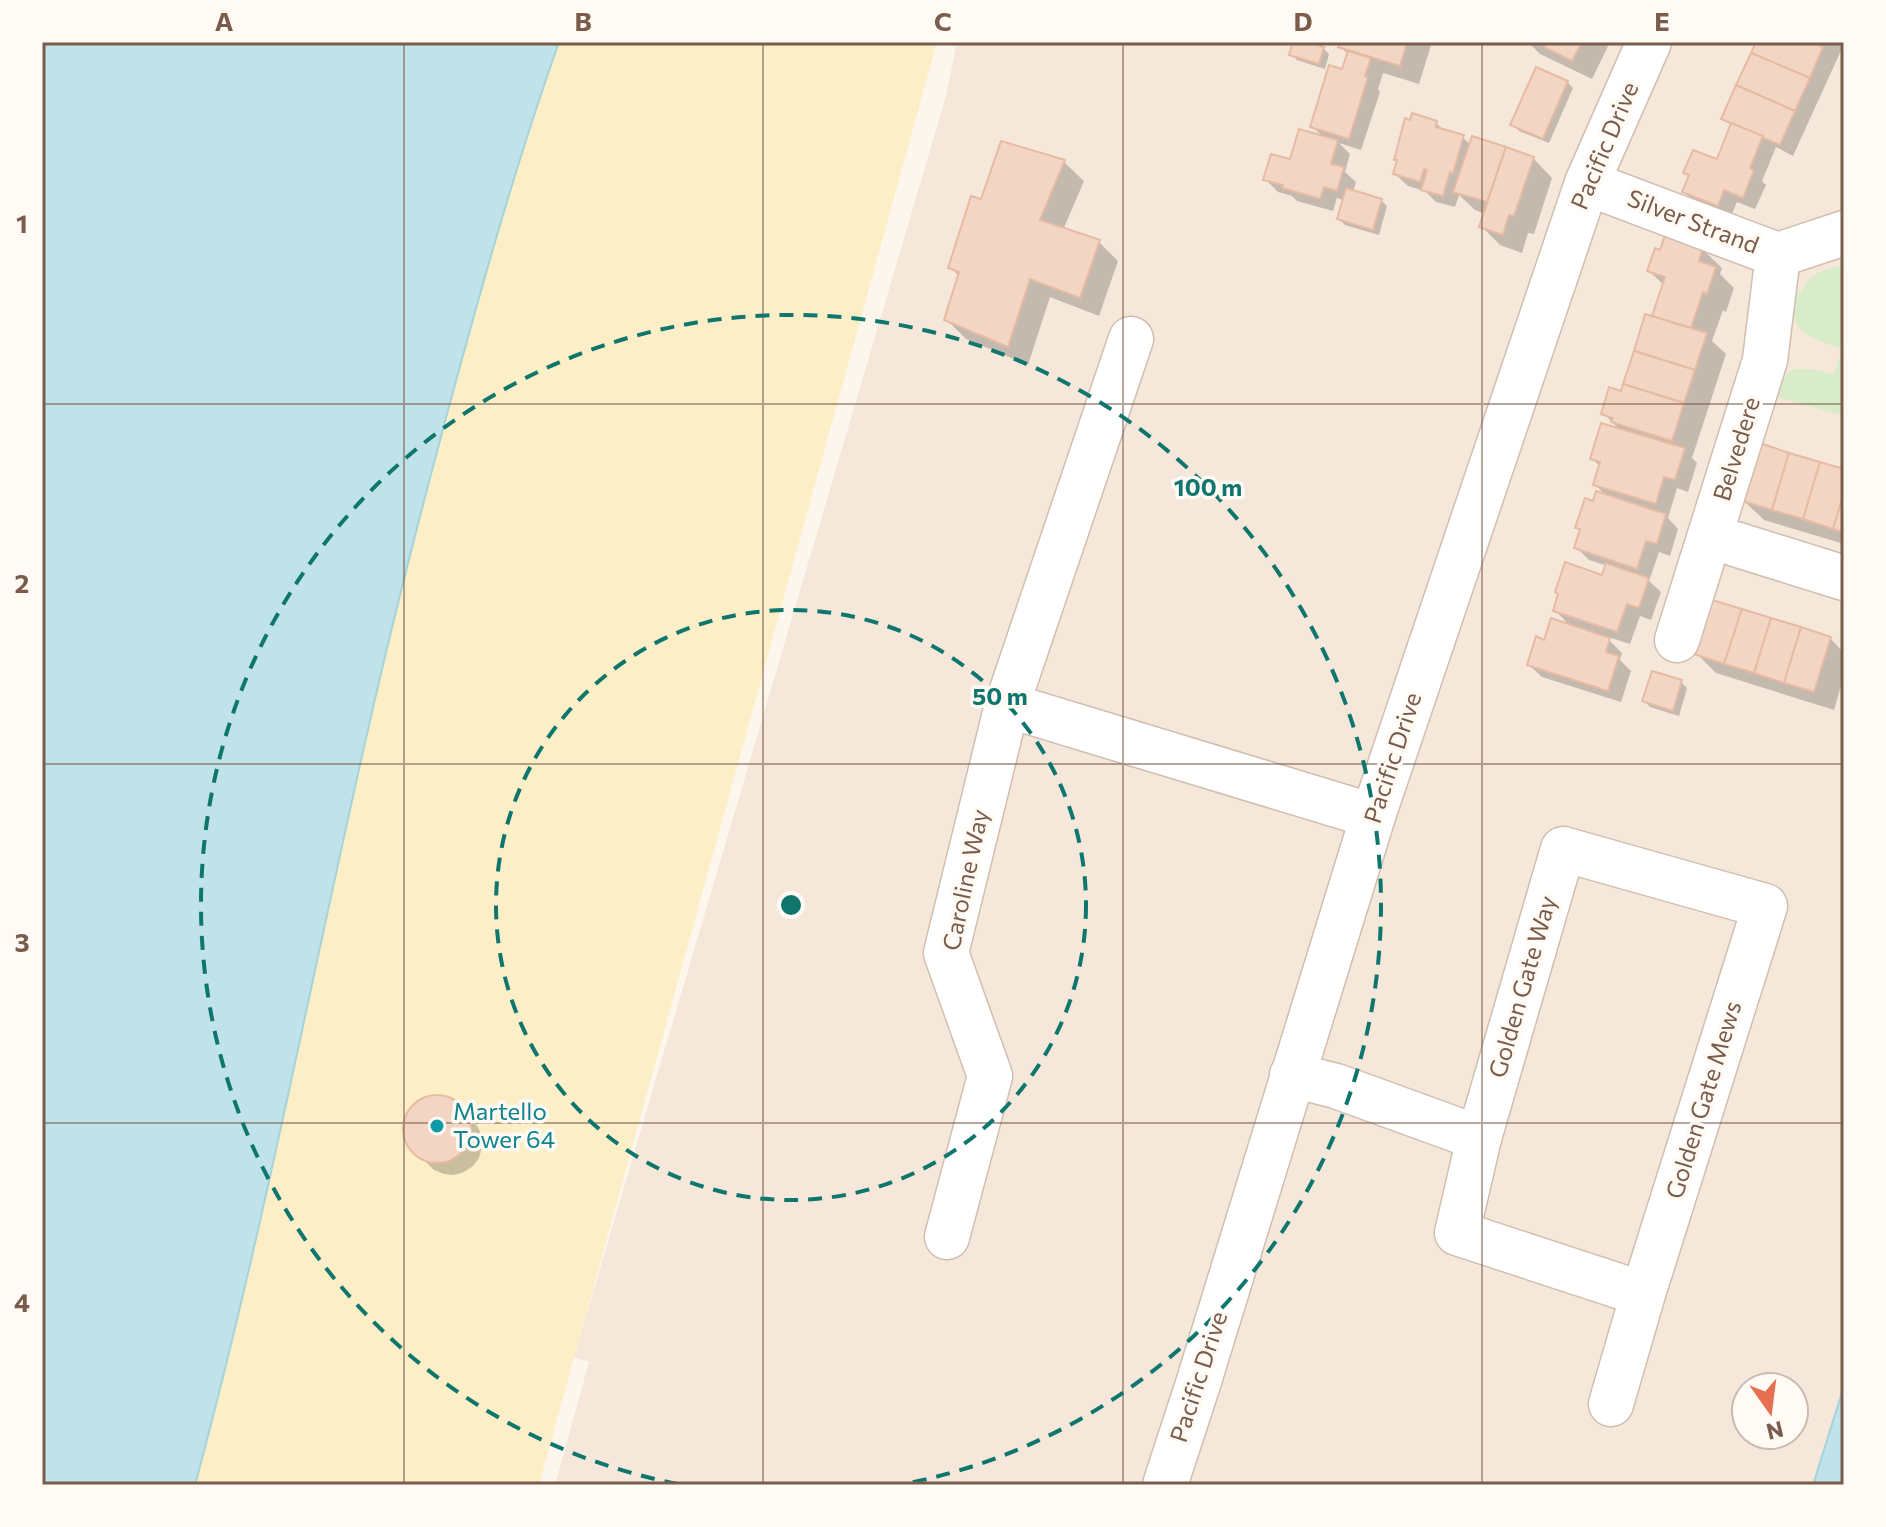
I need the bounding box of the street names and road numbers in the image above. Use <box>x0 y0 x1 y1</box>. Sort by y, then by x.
street label: Pacific Drive <box>1564 77 1643 214</box>
street label: Silver Strand <box>1624 182 1763 259</box>
street label: Belvedere <box>1706 393 1765 504</box>
street label: Pacific Drive <box>1357 689 1426 827</box>
street label: Caroline Way <box>935 806 994 953</box>
street label: Golden Gate Way <box>1482 892 1561 1081</box>
street label: Golden Gate Mews <box>1659 997 1746 1202</box>
street label: Pacific Drive <box>1163 1308 1232 1446</box>

